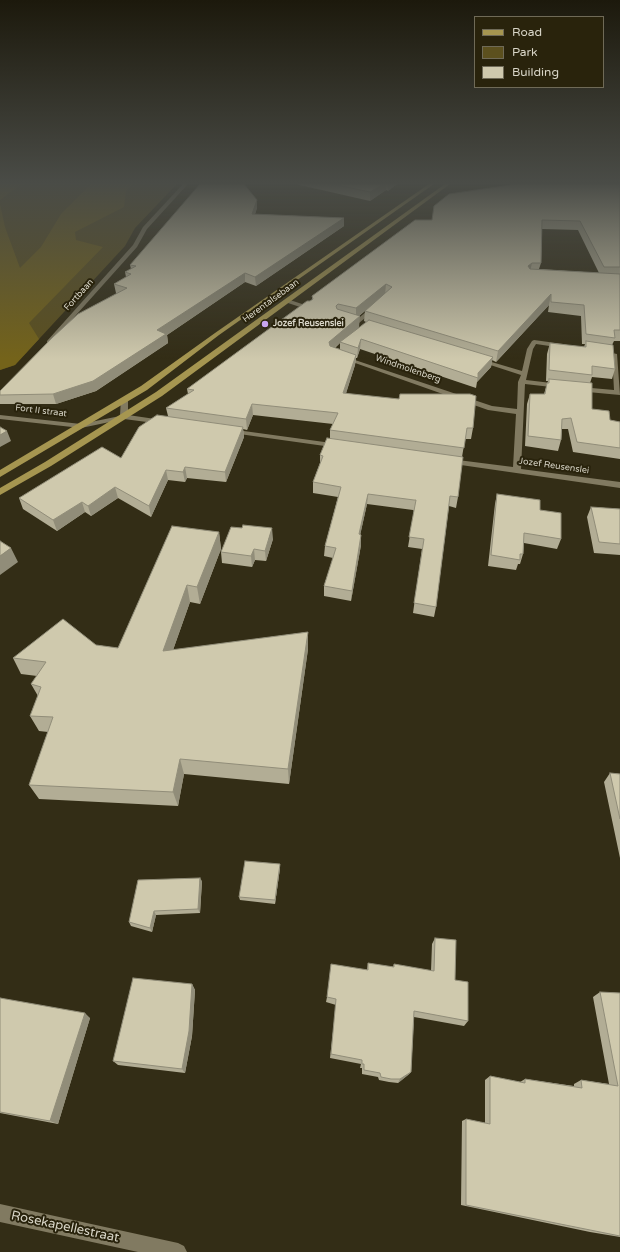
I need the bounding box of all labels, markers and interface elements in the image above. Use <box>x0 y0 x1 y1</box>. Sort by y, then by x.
legend <box>474 16 604 88</box>
text: Road <box>512 25 542 39</box>
text: Park <box>512 45 538 59</box>
text: Building <box>512 65 559 79</box>
street label: Fortbaan <box>62 277 96 313</box>
street label: Herentalsebaan <box>241 277 301 325</box>
marker: Jozef Reusenslei <box>260 319 270 329</box>
place label: Jozef Reusenslei <box>273 319 344 329</box>
street label: Windmolenberg <box>374 353 442 385</box>
street label: Fort II straat <box>15 402 67 420</box>
street label: Jozef Reusenslei <box>518 456 590 476</box>
street label: Rosekapellestraat <box>10 1208 120 1246</box>

